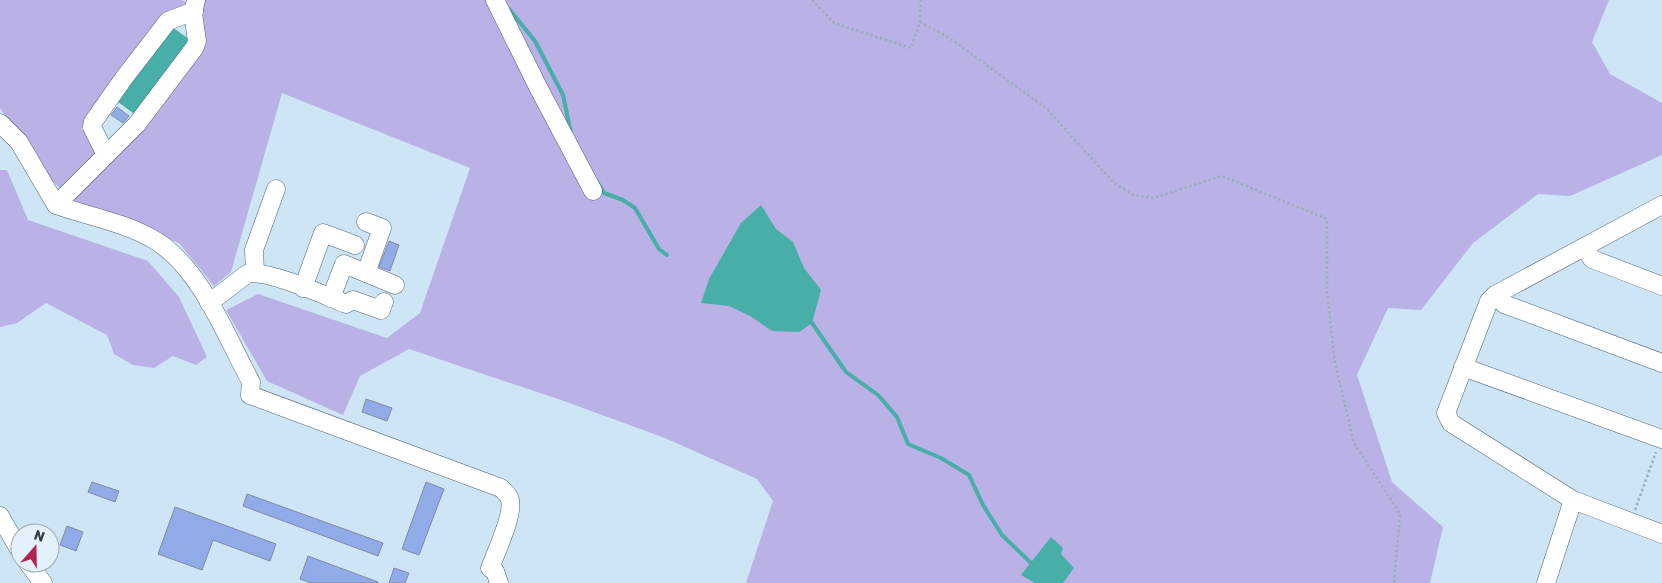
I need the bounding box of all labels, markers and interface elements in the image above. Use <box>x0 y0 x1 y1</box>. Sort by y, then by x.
north arrow <box>10 523 60 573</box>
text: N <box>32 527 47 546</box>

